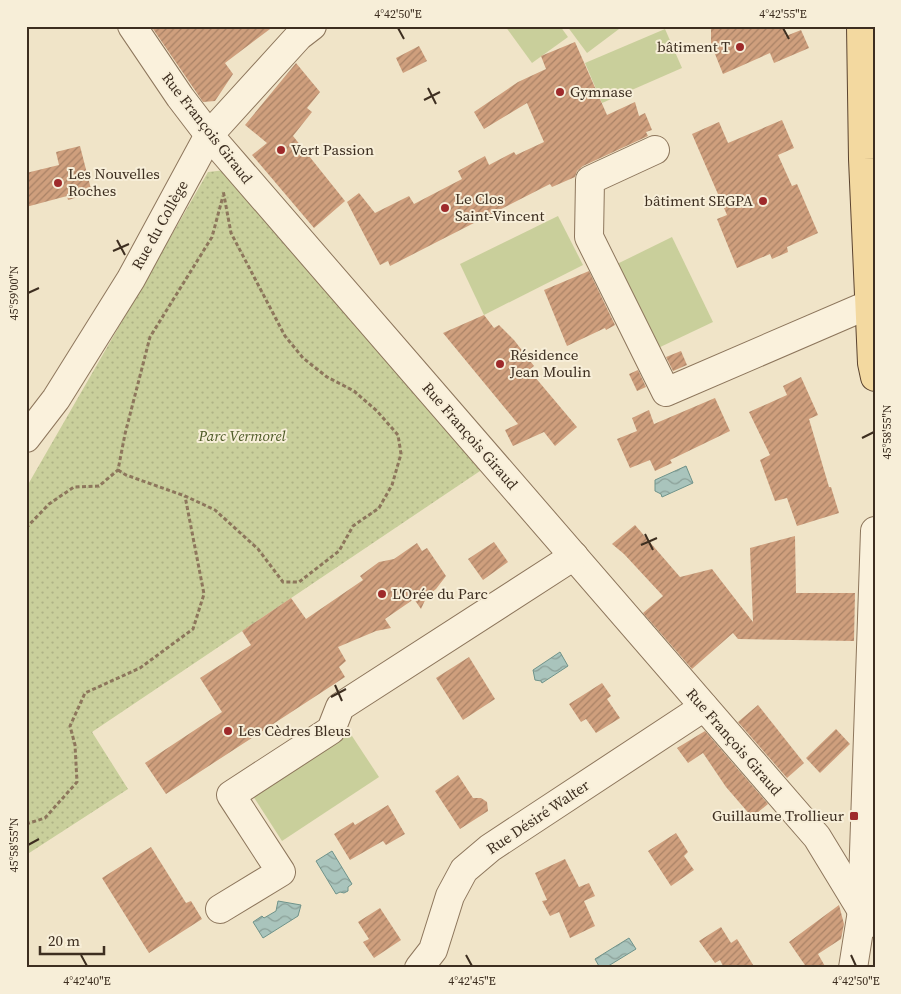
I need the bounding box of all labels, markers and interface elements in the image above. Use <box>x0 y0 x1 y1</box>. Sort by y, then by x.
text: 4°42'50"E <box>374 6 422 22</box>
text: 4°42'55"E <box>759 6 807 22</box>
place label: bâtiment T <box>657 36 730 57</box>
marker: bâtiment T <box>734 41 746 53</box>
street label: Rue François Giraud <box>157 68 258 188</box>
place label: Gymnase <box>570 81 633 102</box>
marker: Gymnase <box>554 86 566 98</box>
place label: Vert Passion <box>291 139 374 160</box>
marker: Vert Passion <box>275 144 287 156</box>
place label: Les Nouvelles Roches <box>68 163 160 201</box>
street label: Rue du Collège <box>126 176 193 273</box>
marker: Les Nouvelles Roches <box>52 177 64 189</box>
place label: Le Clos Saint-Vincent <box>455 188 544 226</box>
place label: bâtiment SEGPA <box>644 190 753 211</box>
marker: bâtiment SEGPA <box>757 195 769 207</box>
marker: Le Clos Saint-Vincent <box>439 202 451 214</box>
text: 45°59'00"N <box>6 265 22 321</box>
place label: Résidence Jean Moulin <box>509 344 591 382</box>
marker: Résidence Jean Moulin <box>494 358 506 370</box>
street label: Rue François Giraud <box>418 377 523 494</box>
text: 45°58'55"N <box>879 404 895 460</box>
park label: Parc Vermorel <box>197 425 286 446</box>
place label: L'Orée du Parc <box>392 583 488 604</box>
marker: L'Orée du Parc <box>376 588 388 600</box>
street label: Rue François Giraud <box>682 683 787 800</box>
place label: Les Cèdres Bleus <box>238 720 351 741</box>
marker: Les Cèdres Bleus <box>222 725 234 737</box>
street label: Rue Désiré Walter <box>482 774 594 859</box>
place label: Guillaume Trollieur <box>712 805 845 826</box>
marker: Guillaume Trollieur <box>848 810 860 822</box>
text: 45°58'55"N <box>6 817 22 873</box>
scale bar <box>40 924 104 956</box>
text: 20 m <box>48 930 80 951</box>
text: 4°42'40"E <box>63 973 111 989</box>
text: 4°42'45"E <box>448 973 496 989</box>
text: 4°42'50"E <box>832 973 880 989</box>

